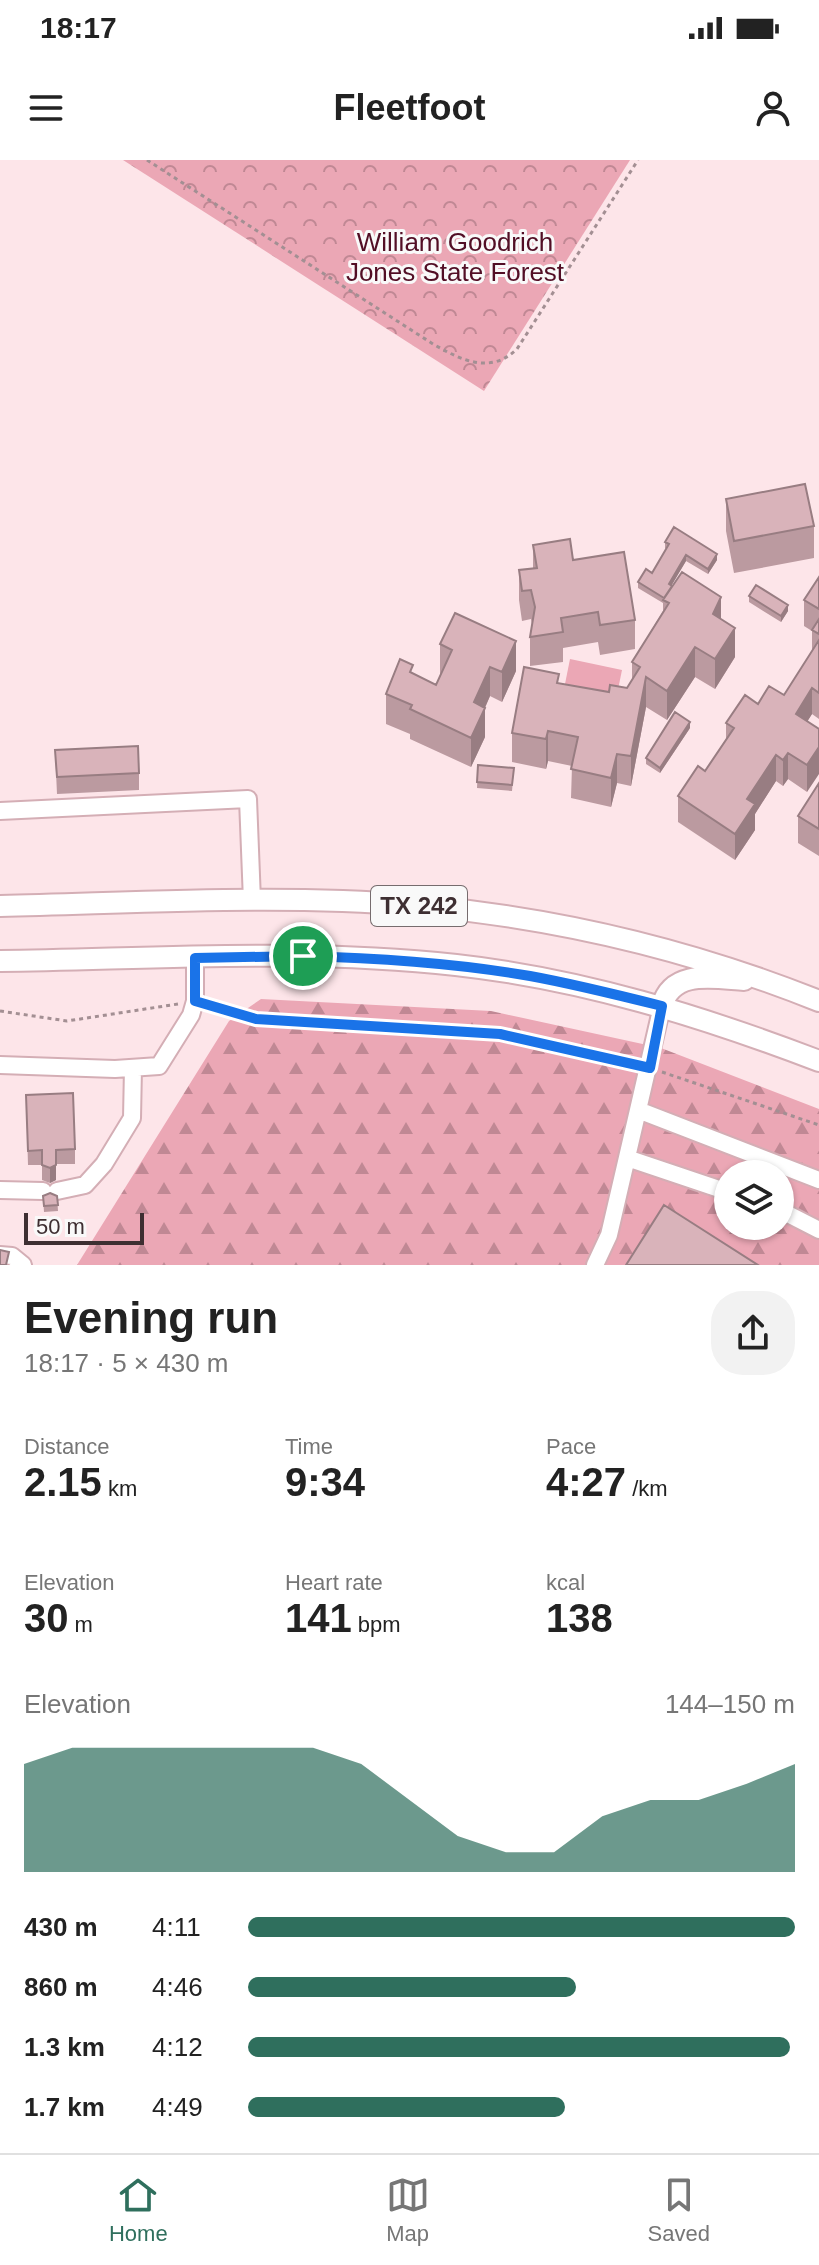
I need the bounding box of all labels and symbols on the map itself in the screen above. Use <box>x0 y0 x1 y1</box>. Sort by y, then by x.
park label: William Goodrich Jones State Forest <box>346 227 565 287</box>
road number: TX 242 <box>371 886 467 926</box>
pin <box>269 922 337 990</box>
scale bar <box>24 1209 144 1245</box>

